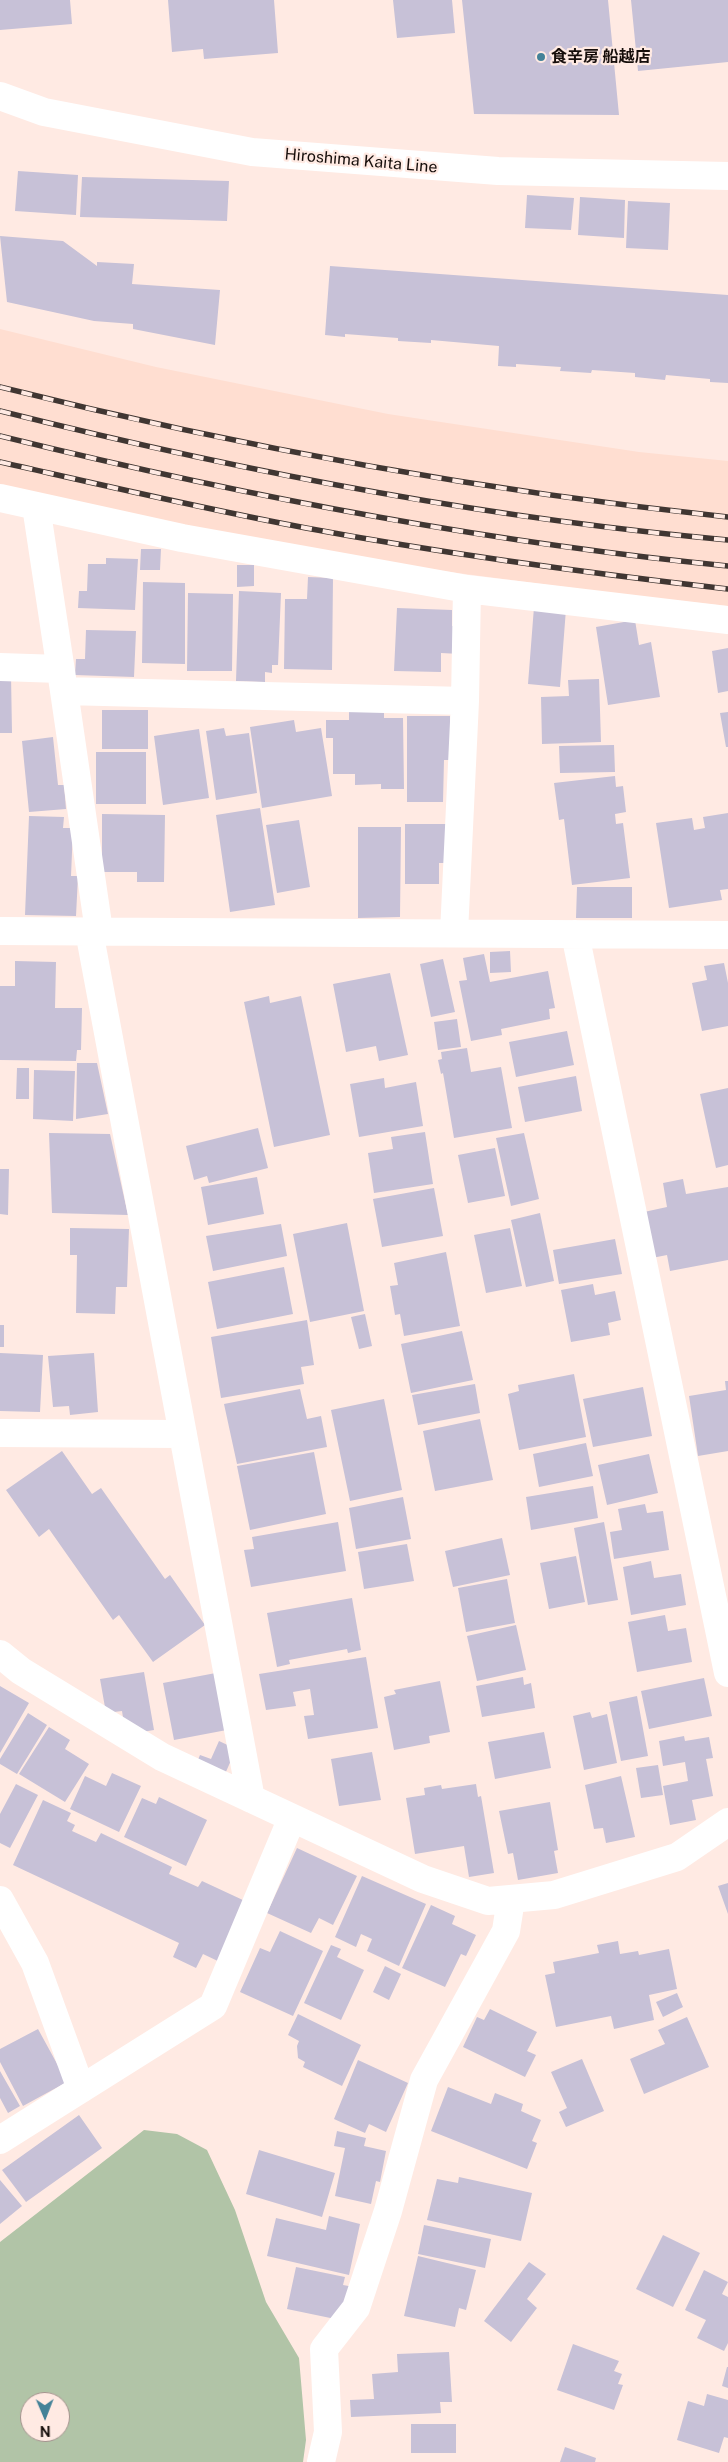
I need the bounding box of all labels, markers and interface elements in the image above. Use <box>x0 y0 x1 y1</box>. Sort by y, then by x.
place label: 食辛房 船越店 <box>551 47 651 67</box>
marker: 食辛房 船越店 <box>535 51 547 63</box>
street label: Hiroshima Kaita Line <box>284 145 438 177</box>
north arrow <box>20 2392 70 2442</box>
text: N <box>40 2423 51 2439</box>

